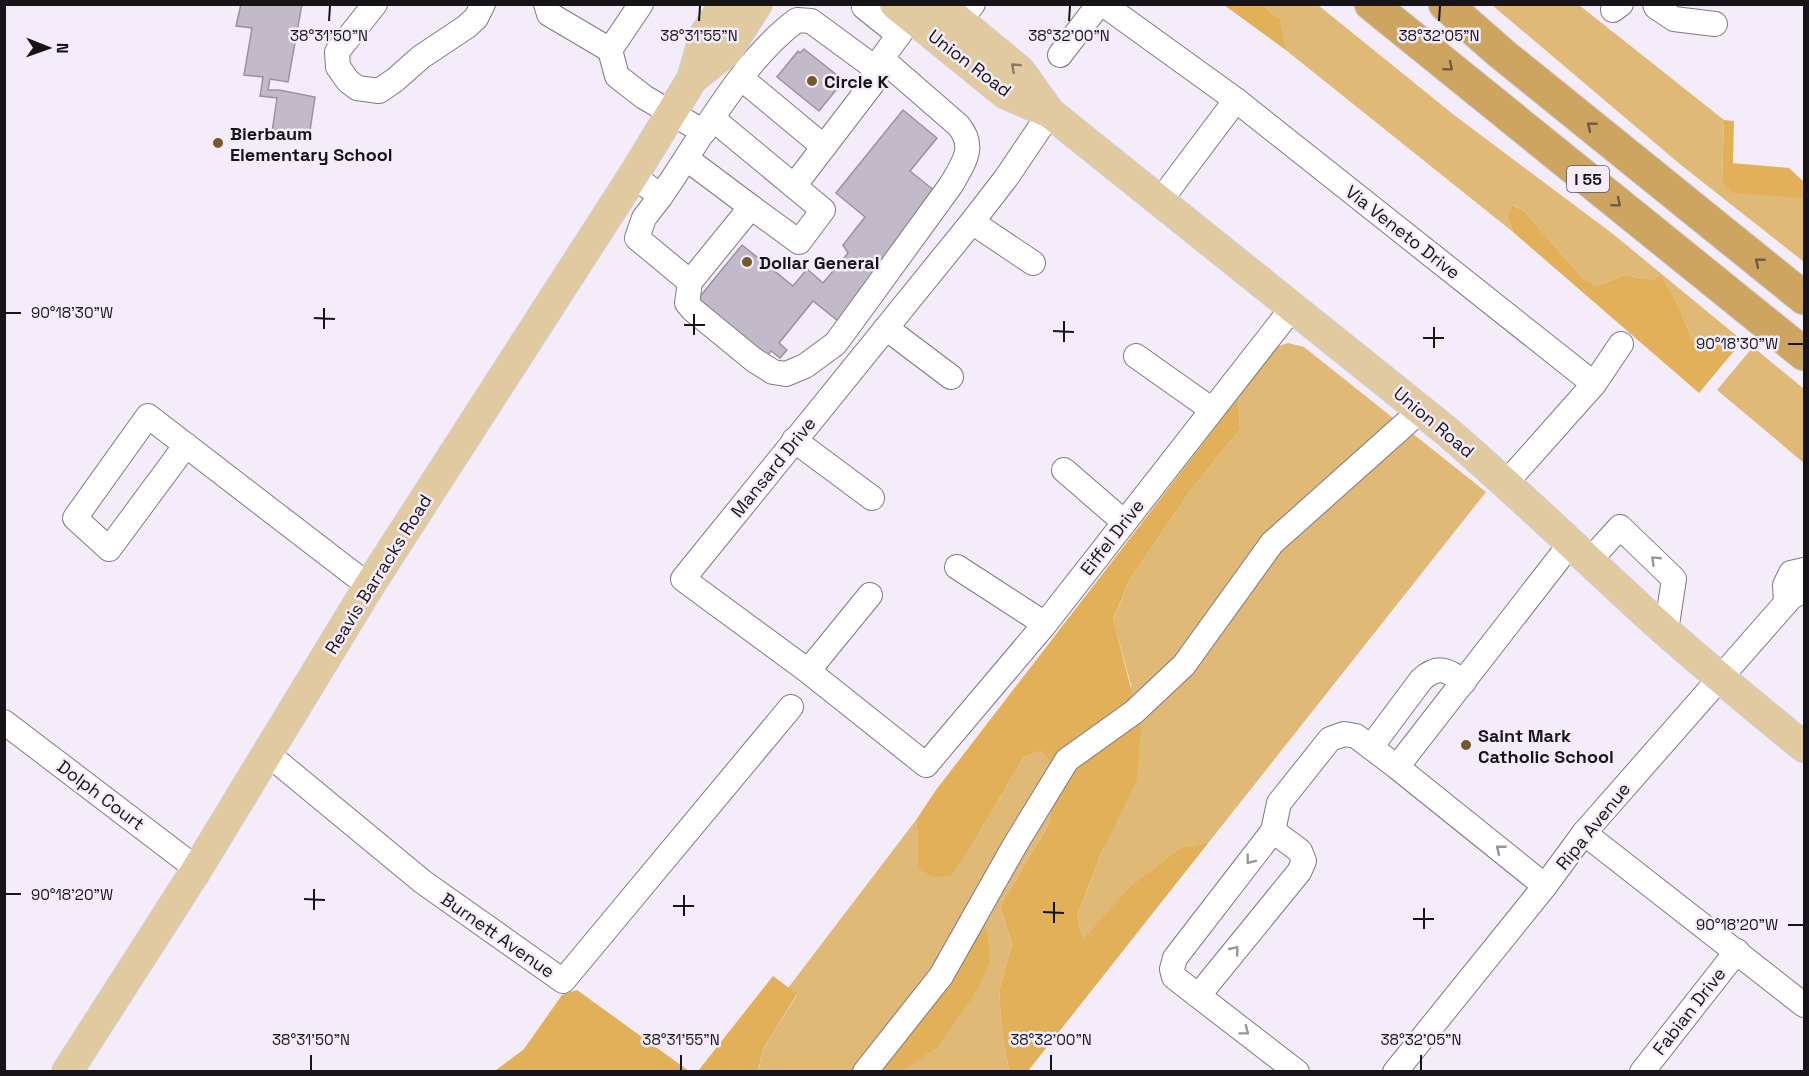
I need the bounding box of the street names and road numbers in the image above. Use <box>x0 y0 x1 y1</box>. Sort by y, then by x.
street label: Union Road <box>924 24 1016 102</box>
road number: I 55 <box>1567 166 1609 192</box>
street label: Via Veneto Drive <box>1341 180 1465 284</box>
street label: Union Road <box>1389 382 1479 462</box>
street label: Mansard Drive <box>726 412 820 522</box>
street label: Reavis Barracks Road <box>319 490 437 658</box>
street label: Eiffel Drive <box>1075 494 1149 580</box>
street label: Dolph Court <box>53 755 149 835</box>
street label: Ripa Avenue <box>1551 778 1635 874</box>
street label: Burnett Avenue <box>437 887 559 983</box>
street label: Fabian Drive <box>1648 963 1730 1059</box>

